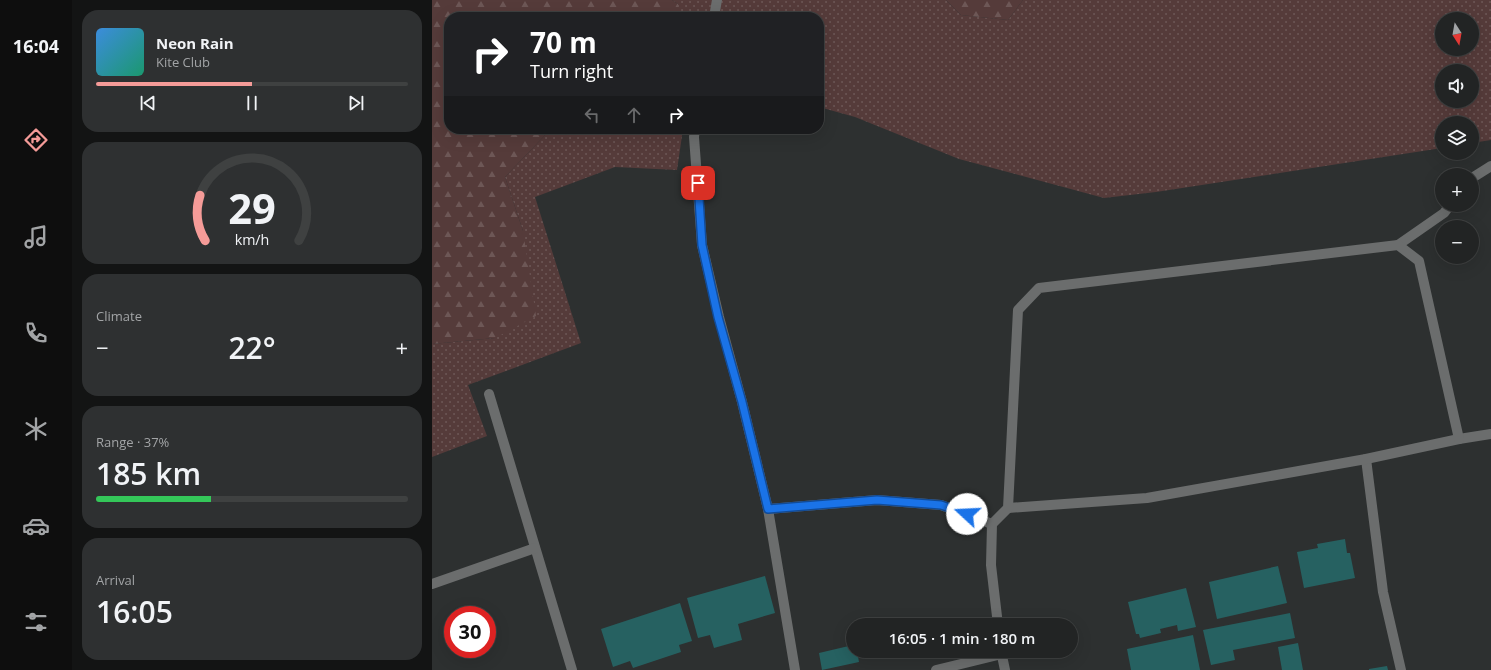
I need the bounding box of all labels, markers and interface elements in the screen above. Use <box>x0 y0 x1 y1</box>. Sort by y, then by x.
north arrow <box>1435 12 1479 56</box>
map controls <box>1435 12 1479 264</box>
text: 70 m <box>530 23 597 61</box>
icon: right <box>464 28 516 80</box>
text: Neon Rain <box>156 33 234 53</box>
text: 16:04 <box>13 34 59 58</box>
text: Kite Club <box>156 53 210 71</box>
text: Turn right <box>530 59 613 83</box>
button: sound <box>1435 64 1479 108</box>
icon: previous <box>137 92 159 114</box>
icon: pause <box>241 92 263 114</box>
icon: next <box>345 92 367 114</box>
icon: left <box>581 104 603 126</box>
icon: ahead <box>623 104 645 126</box>
icon: right <box>665 104 687 126</box>
button: layers <box>1435 116 1479 160</box>
icon: directions <box>22 126 50 154</box>
pin <box>681 166 715 200</box>
button: + <box>1435 168 1479 212</box>
icon: arrive <box>687 172 709 194</box>
text: 29 <box>228 180 276 236</box>
button: − <box>1435 220 1479 264</box>
icon: music <box>22 223 50 251</box>
text: km/h <box>235 230 269 249</box>
text: Climate <box>96 307 142 325</box>
icon: phone <box>22 319 50 347</box>
text: 22° <box>228 327 276 368</box>
text: − <box>96 332 109 362</box>
text: + <box>395 332 408 362</box>
icon: climate <box>22 415 50 443</box>
text: Range · 37% <box>96 433 169 451</box>
text: 185 km <box>96 453 201 494</box>
position arrow <box>946 493 988 535</box>
icon: car <box>22 512 50 540</box>
text: Arrival <box>96 571 135 589</box>
text: 16:05 <box>96 591 173 632</box>
speed limit sign: 30 <box>444 606 496 658</box>
icon: filters <box>22 608 50 636</box>
text: 16:05 · 1 min · 180 m <box>889 628 1035 648</box>

